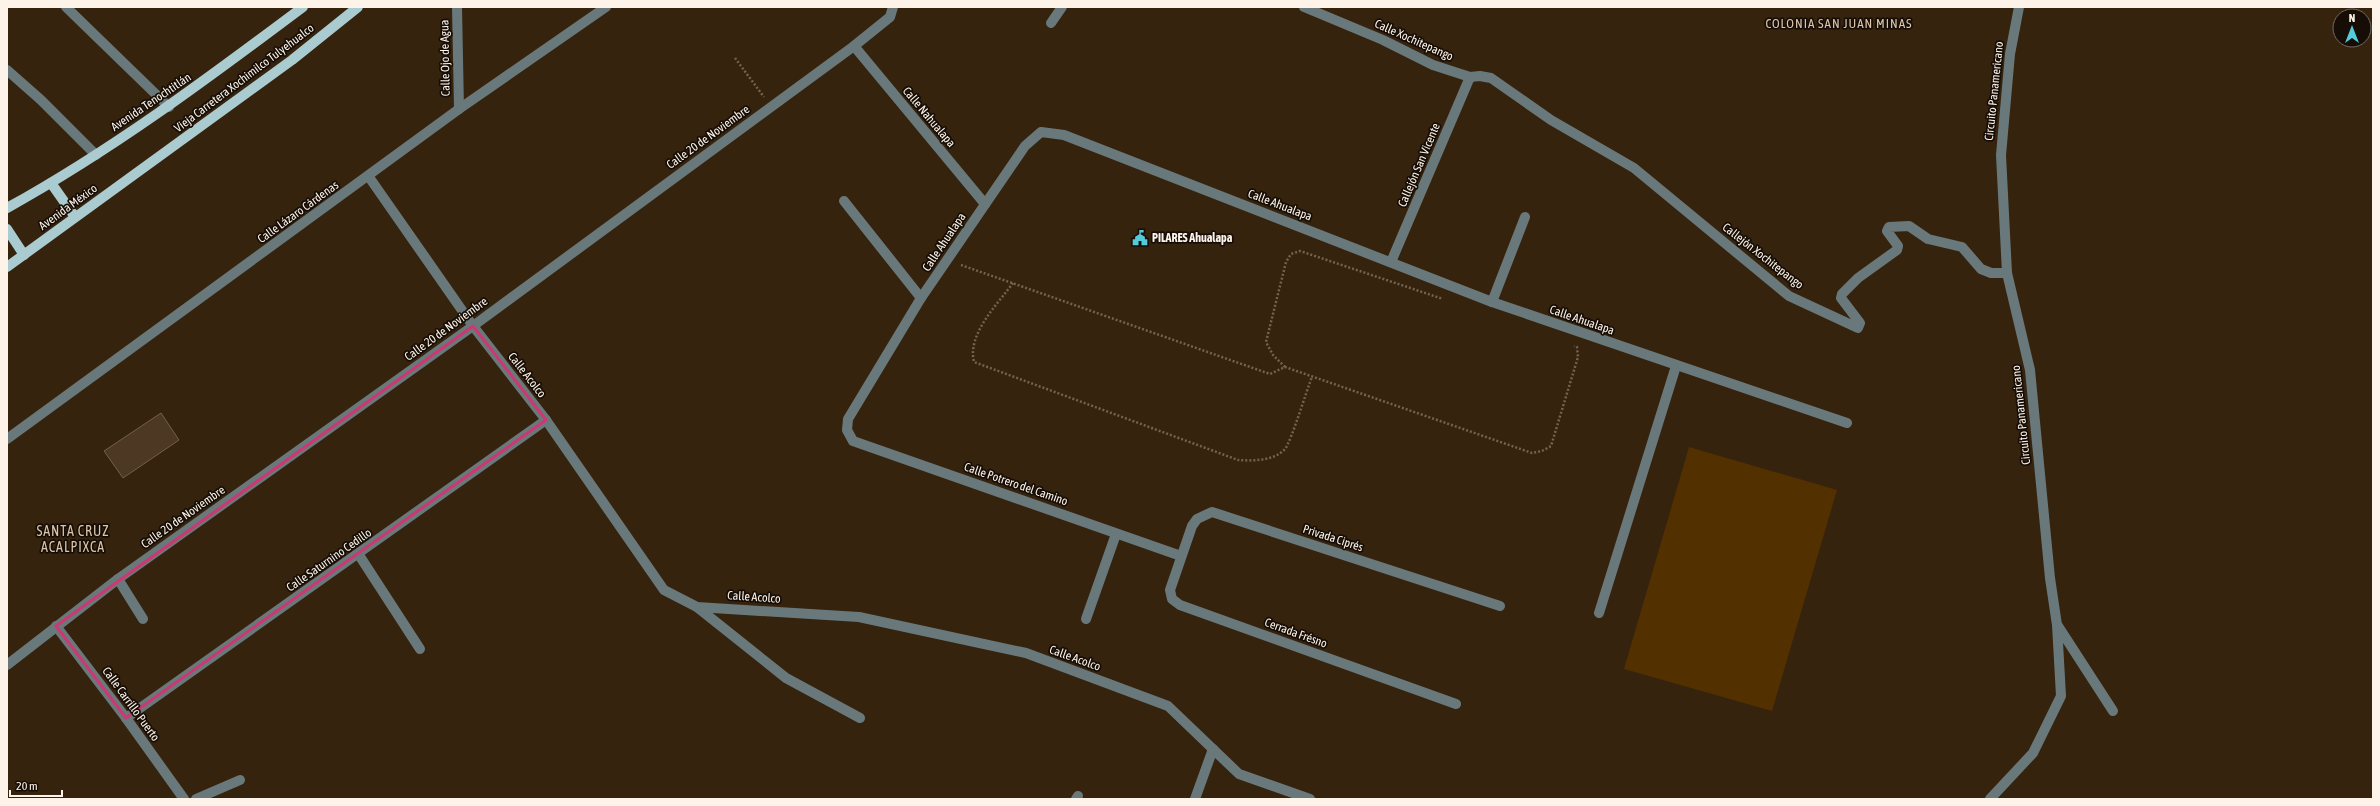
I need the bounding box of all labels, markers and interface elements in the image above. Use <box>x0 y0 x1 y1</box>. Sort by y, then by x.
north arrow <box>2332 8 2372 48</box>
text: N <box>2349 12 2355 24</box>
street label: Calle Xochitepango <box>1372 16 1456 64</box>
district label: COLONIA SAN JUAN MINAS <box>1765 16 1913 31</box>
street label: Calle Ojo de Agua <box>437 20 453 96</box>
street label: Vieja Carretera Xochimilco Tulyehualco <box>171 21 317 135</box>
street label: Circuito Panamericano <box>1982 40 2006 141</box>
street label: Avenida Tenochtitlán <box>108 70 194 134</box>
street label: Calle Nahualapa <box>900 84 958 150</box>
street label: Calle 20 de Noviembre <box>664 102 752 172</box>
street label: Callejón San Vicente <box>1395 121 1443 209</box>
street label: Calle Lázaro Cárdenas <box>255 178 341 246</box>
street label: Avenida México <box>36 181 100 233</box>
street label: Calle Ahualapa <box>1246 186 1314 224</box>
street label: Calle Ahualapa <box>919 210 969 274</box>
street label: Callejón Xochitepango <box>1720 220 1807 292</box>
public building icon: PILARES Ahualapa <box>1131 229 1149 247</box>
place label: PILARES Ahualapa <box>1152 231 1233 245</box>
street label: Calle 20 de Noviembre <box>402 294 490 364</box>
street label: Calle Ahualapa <box>1548 302 1616 338</box>
street label: Calle Acolco <box>505 350 549 401</box>
street label: Circuito Panamericano <box>2009 364 2033 465</box>
street label: Calle Potrero del Camino <box>962 460 1070 508</box>
street label: Calle 20 de Noviembre <box>138 483 228 551</box>
street label: Privada Ciprés <box>1301 522 1365 554</box>
district label: SANTA CRUZ ACALPIXCA <box>36 523 110 555</box>
street label: Calle Saturnino Cedillo <box>284 525 374 595</box>
street label: Calle Acolco <box>727 588 781 606</box>
street label: Cerrada Frésno <box>1263 615 1329 651</box>
street label: Calle Acolco <box>1048 642 1103 674</box>
street label: Calle Carrillo Puerto <box>99 664 163 744</box>
scale bar <box>10 772 62 798</box>
text: 20 m <box>16 779 38 793</box>

